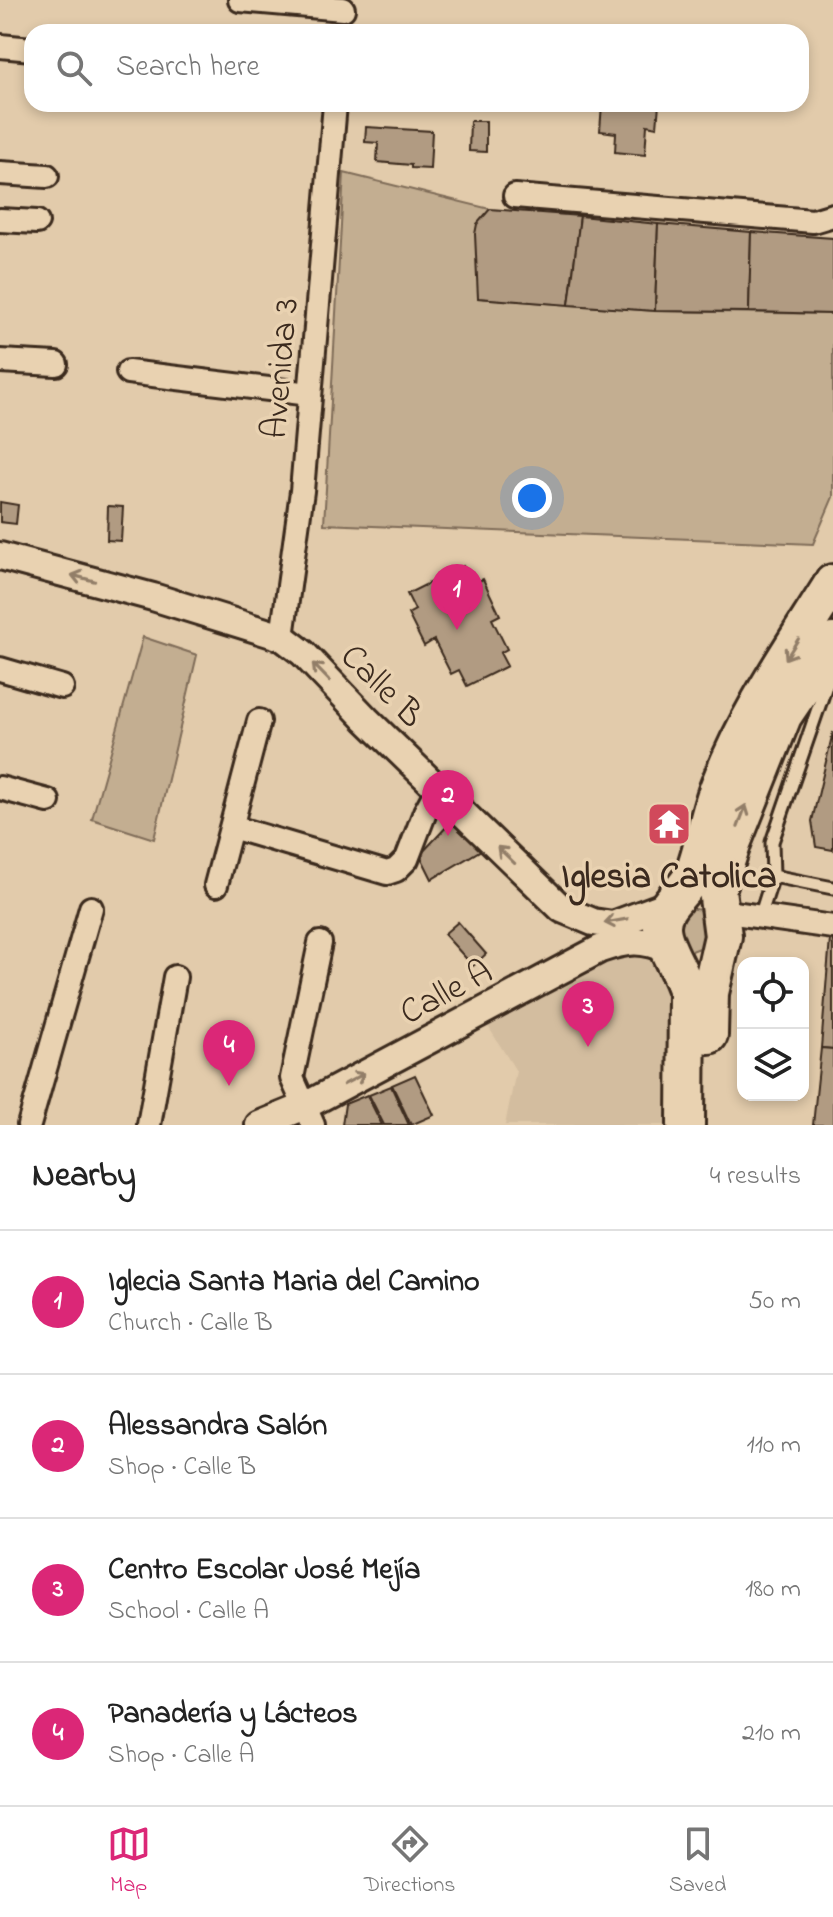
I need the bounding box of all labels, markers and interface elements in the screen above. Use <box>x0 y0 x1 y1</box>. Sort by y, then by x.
search box <box>24 24 809 112</box>
icon: search <box>52 46 96 90</box>
text: Search here <box>116 46 260 90</box>
street label: Avenida 3 <box>250 296 315 441</box>
your location <box>512 478 552 518</box>
pin: 1 <box>431 564 483 630</box>
one-way arrow <box>71 570 97 585</box>
street label: Calle B <box>326 633 435 742</box>
one-way arrow <box>783 637 799 660</box>
one-way arrow <box>312 662 331 682</box>
pin: 2 <box>422 770 474 836</box>
temple icon: Iglesia Catolica <box>645 800 693 848</box>
one-way arrow <box>736 804 750 829</box>
one-way arrow <box>497 846 516 865</box>
place label: Iglesia Catolica <box>561 852 777 906</box>
one-way arrow <box>603 915 629 930</box>
street label: Calle A <box>391 947 503 1041</box>
map controls <box>737 957 809 1101</box>
button: locate <box>737 957 809 1029</box>
pin: 3 <box>562 981 614 1047</box>
pin: 4 <box>203 1020 255 1086</box>
button: layers <box>737 1029 809 1101</box>
one-way arrow <box>342 1071 366 1087</box>
text: Nearby <box>32 1152 136 1202</box>
text: 4 results <box>710 1158 801 1196</box>
text: Iglecia Santa Maria del Camino <box>108 1261 480 1305</box>
text: 1 <box>54 1283 62 1321</box>
text: 50 m <box>748 1283 801 1321</box>
text: Church · Calle B <box>108 1305 273 1343</box>
text: Alessandra Salón <box>108 1405 327 1449</box>
text: 2 <box>52 1427 64 1465</box>
text: 110 m <box>747 1427 801 1465</box>
text: Shop · Calle B <box>108 1449 256 1487</box>
text: Centro Escolar José Mejía <box>108 1549 420 1593</box>
text: 3 <box>53 1571 63 1609</box>
text: 180 m <box>745 1571 801 1609</box>
text: School · Calle A <box>108 1593 269 1631</box>
text: Panadería y Lácteos <box>108 1693 358 1737</box>
text: 4 <box>53 1715 63 1753</box>
text: 210 m <box>742 1715 801 1753</box>
text: Shop · Calle A <box>108 1737 254 1775</box>
tab: Map <box>107 1822 151 1902</box>
tab: Directions <box>364 1822 456 1902</box>
tab: Saved <box>669 1822 726 1902</box>

